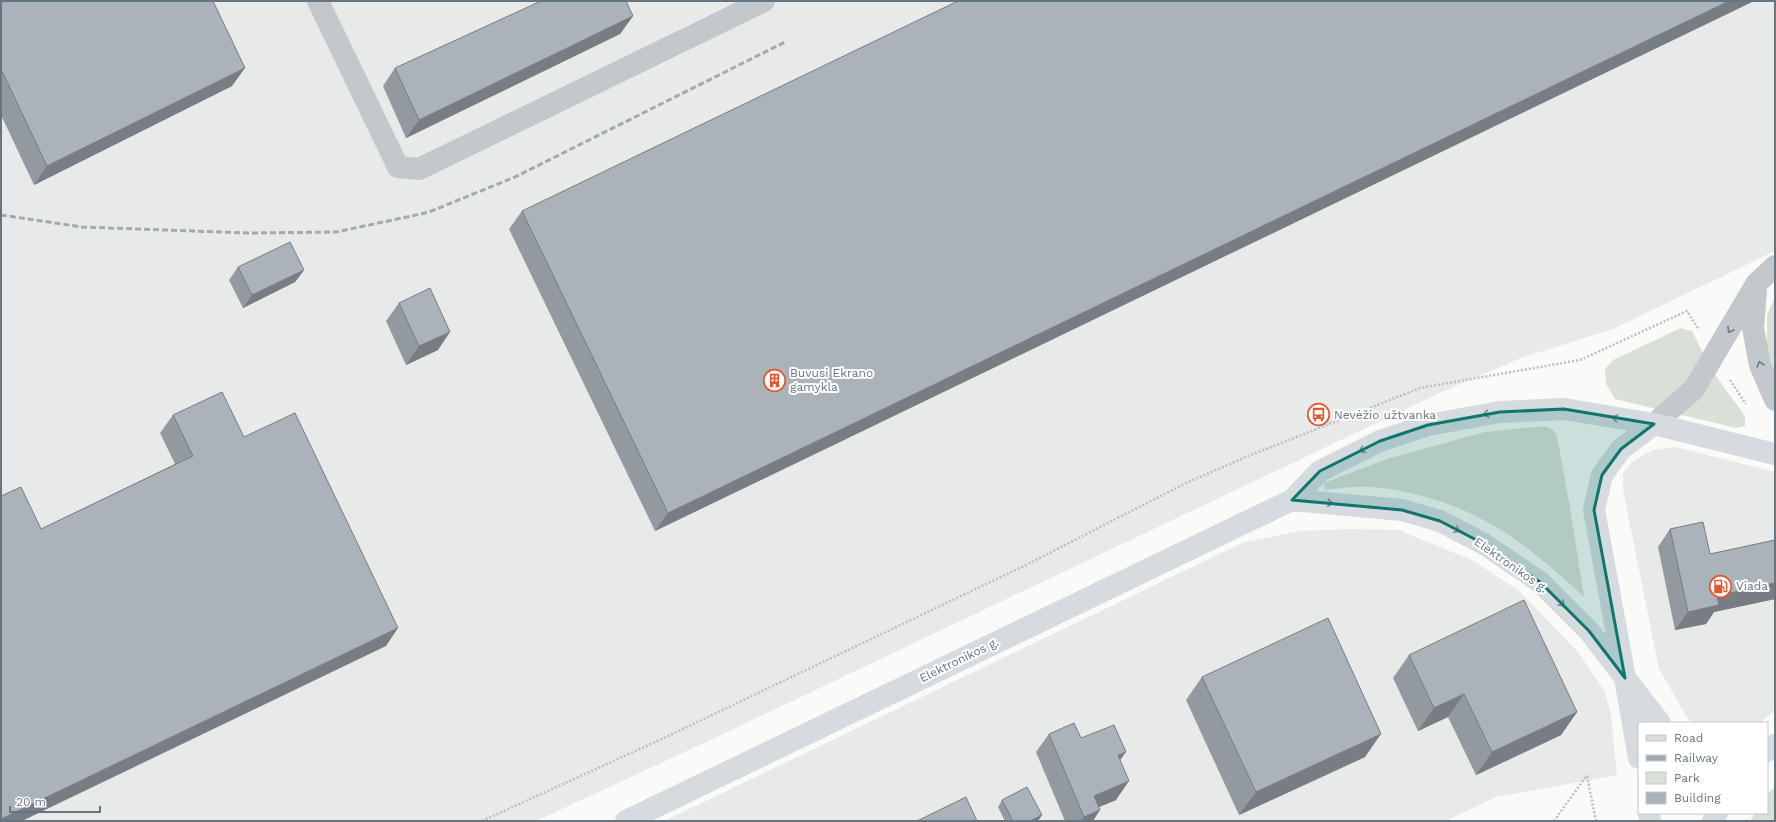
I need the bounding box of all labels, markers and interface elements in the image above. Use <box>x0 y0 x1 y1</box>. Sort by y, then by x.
one-way arrow <box>1727 326 1735 333</box>
one-way arrow <box>1756 361 1765 368</box>
place label: Buvusi Ekrano gamykla <box>790 366 873 394</box>
building icon: Buvusi Ekrano gamykla <box>762 367 788 393</box>
bus stop icon: Nevėžio užtvanka <box>1305 402 1331 428</box>
place label: Nevėžio užtvanka <box>1334 408 1436 422</box>
one-way arrow <box>1483 410 1490 418</box>
one-way arrow <box>1612 414 1618 422</box>
one-way arrow <box>1359 445 1366 453</box>
one-way arrow <box>1327 498 1334 507</box>
one-way arrow <box>1452 525 1460 533</box>
street label: Elektronikos g. <box>1472 534 1550 596</box>
fuel station icon: Viada <box>1707 573 1733 599</box>
place label: Viada <box>1736 579 1768 593</box>
one-way arrow <box>1557 600 1565 607</box>
street label: Elektronikos g. <box>917 635 1001 685</box>
legend <box>1638 722 1768 814</box>
text: Road <box>1674 731 1703 745</box>
text: Railway <box>1674 751 1719 765</box>
text: Park <box>1674 771 1700 785</box>
scale bar <box>10 788 100 814</box>
text: Building <box>1674 791 1721 805</box>
text: 20 m <box>16 795 46 809</box>

